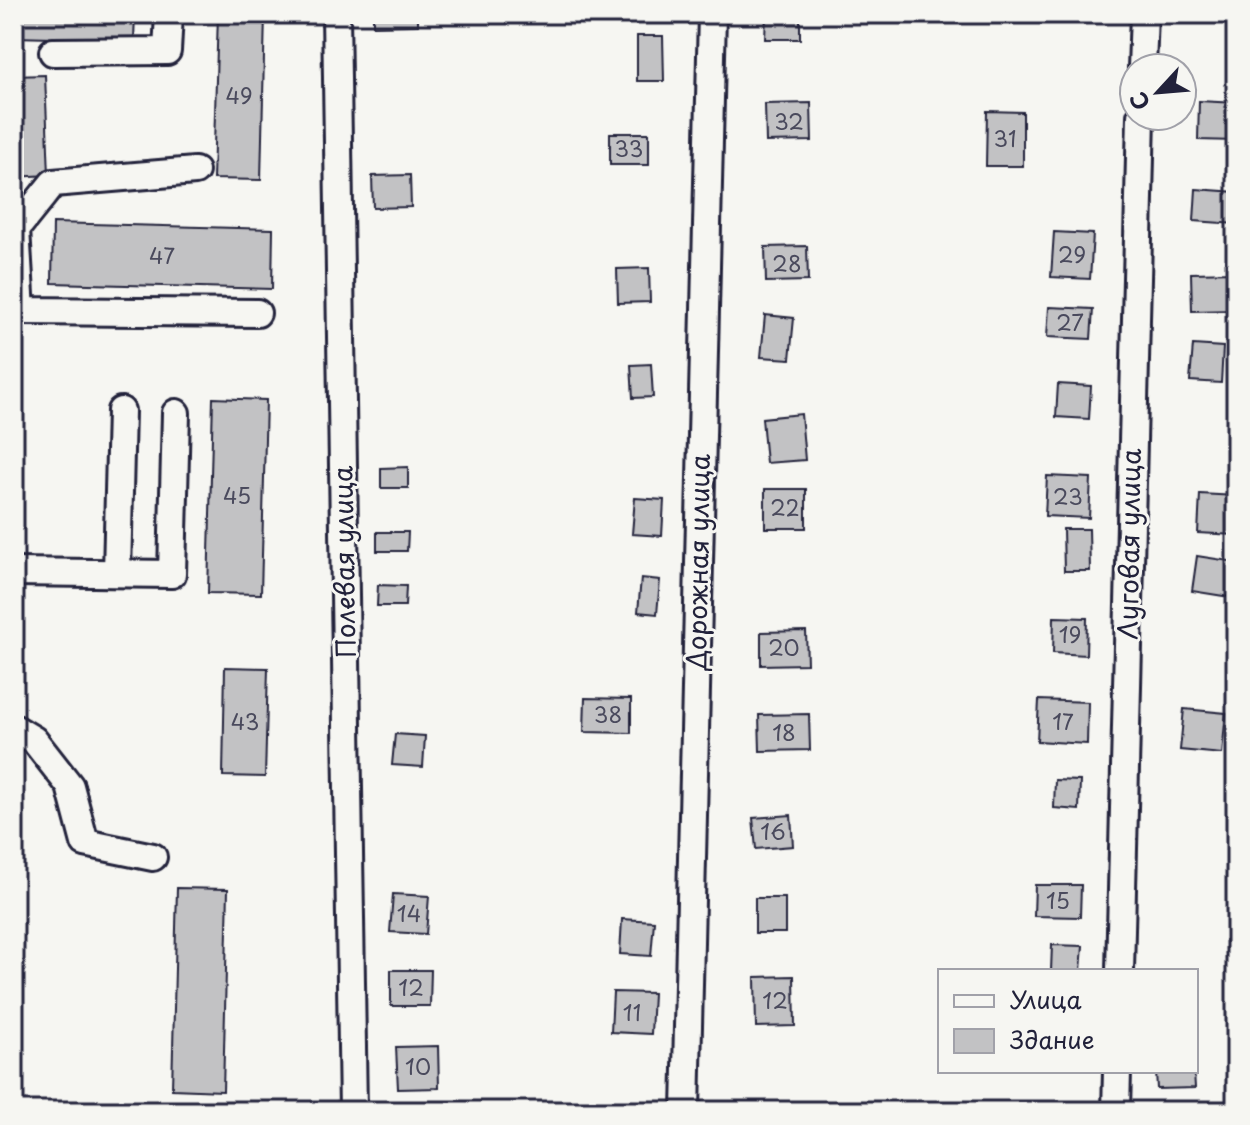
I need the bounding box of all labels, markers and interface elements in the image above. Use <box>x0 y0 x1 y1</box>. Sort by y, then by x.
north arrow <box>1118 52 1198 132</box>
house number: 49 <box>225 78 253 111</box>
text: С <box>1120 87 1157 116</box>
house number: 32 <box>774 104 804 137</box>
house number: 31 <box>993 121 1017 154</box>
house number: 33 <box>615 131 643 164</box>
house number: 29 <box>1058 237 1086 270</box>
house number: 47 <box>149 238 175 271</box>
house number: 28 <box>772 246 802 279</box>
house number: 27 <box>1056 305 1084 338</box>
street label: Луговая улица <box>1107 447 1150 640</box>
street label: Дорожная улица <box>676 453 719 671</box>
street label: Полевая улица <box>322 465 365 659</box>
house number: 45 <box>223 478 251 511</box>
house number: 23 <box>1053 479 1083 512</box>
house number: 22 <box>770 490 800 523</box>
house number: 19 <box>1059 617 1081 650</box>
house number: 20 <box>768 630 800 663</box>
house number: 38 <box>594 697 622 730</box>
house number: 43 <box>231 704 259 737</box>
house number: 17 <box>1052 704 1074 737</box>
house number: 18 <box>772 715 796 748</box>
house number: 16 <box>760 814 786 847</box>
house number: 15 <box>1046 883 1070 916</box>
house number: 14 <box>397 896 421 929</box>
legend <box>938 969 1198 1073</box>
house number: 12 <box>398 970 424 1003</box>
text: Улица <box>1010 981 1082 1017</box>
house number: 12 <box>762 983 788 1016</box>
house number: 11 <box>623 995 641 1028</box>
text: Здание <box>1010 1021 1095 1057</box>
house number: 10 <box>405 1049 431 1082</box>

